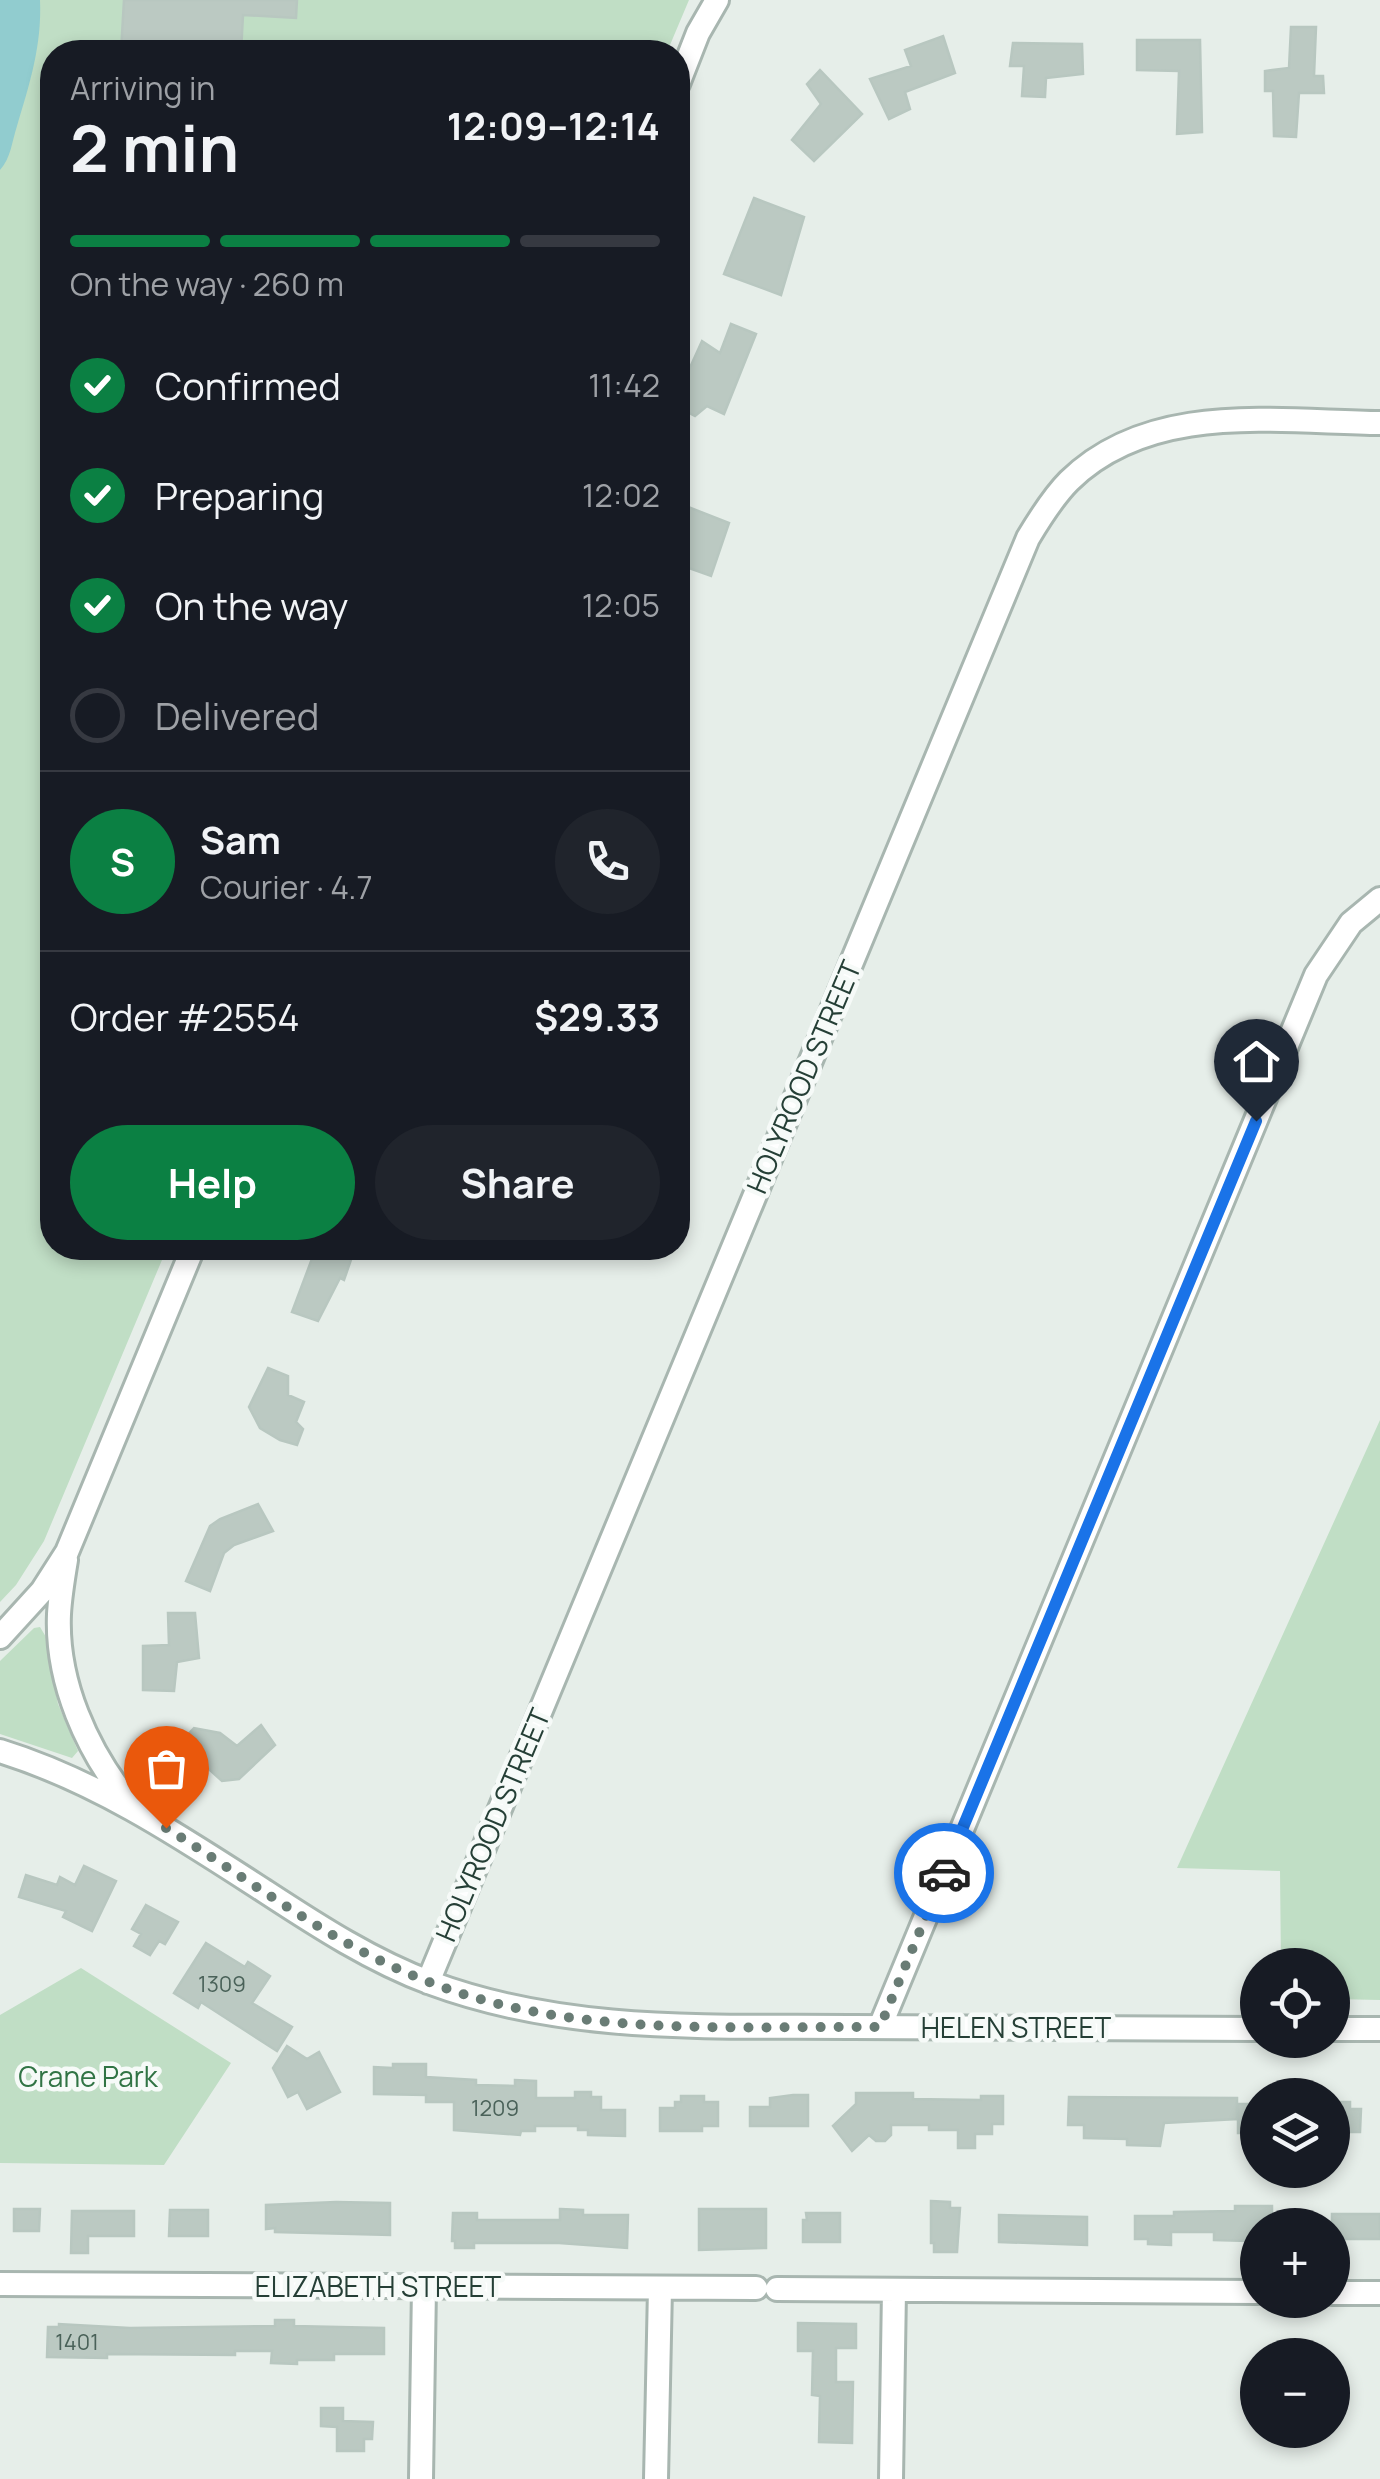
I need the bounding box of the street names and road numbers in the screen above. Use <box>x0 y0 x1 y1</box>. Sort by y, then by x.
street label: HOLYROOD STREET <box>737 954 869 1199</box>
street label: HOLYROOD STREET <box>426 1702 558 1947</box>
street label: HELEN STREET <box>921 2008 1111 2046</box>
street label: ELIZABETH STREET <box>255 2267 502 2305</box>

